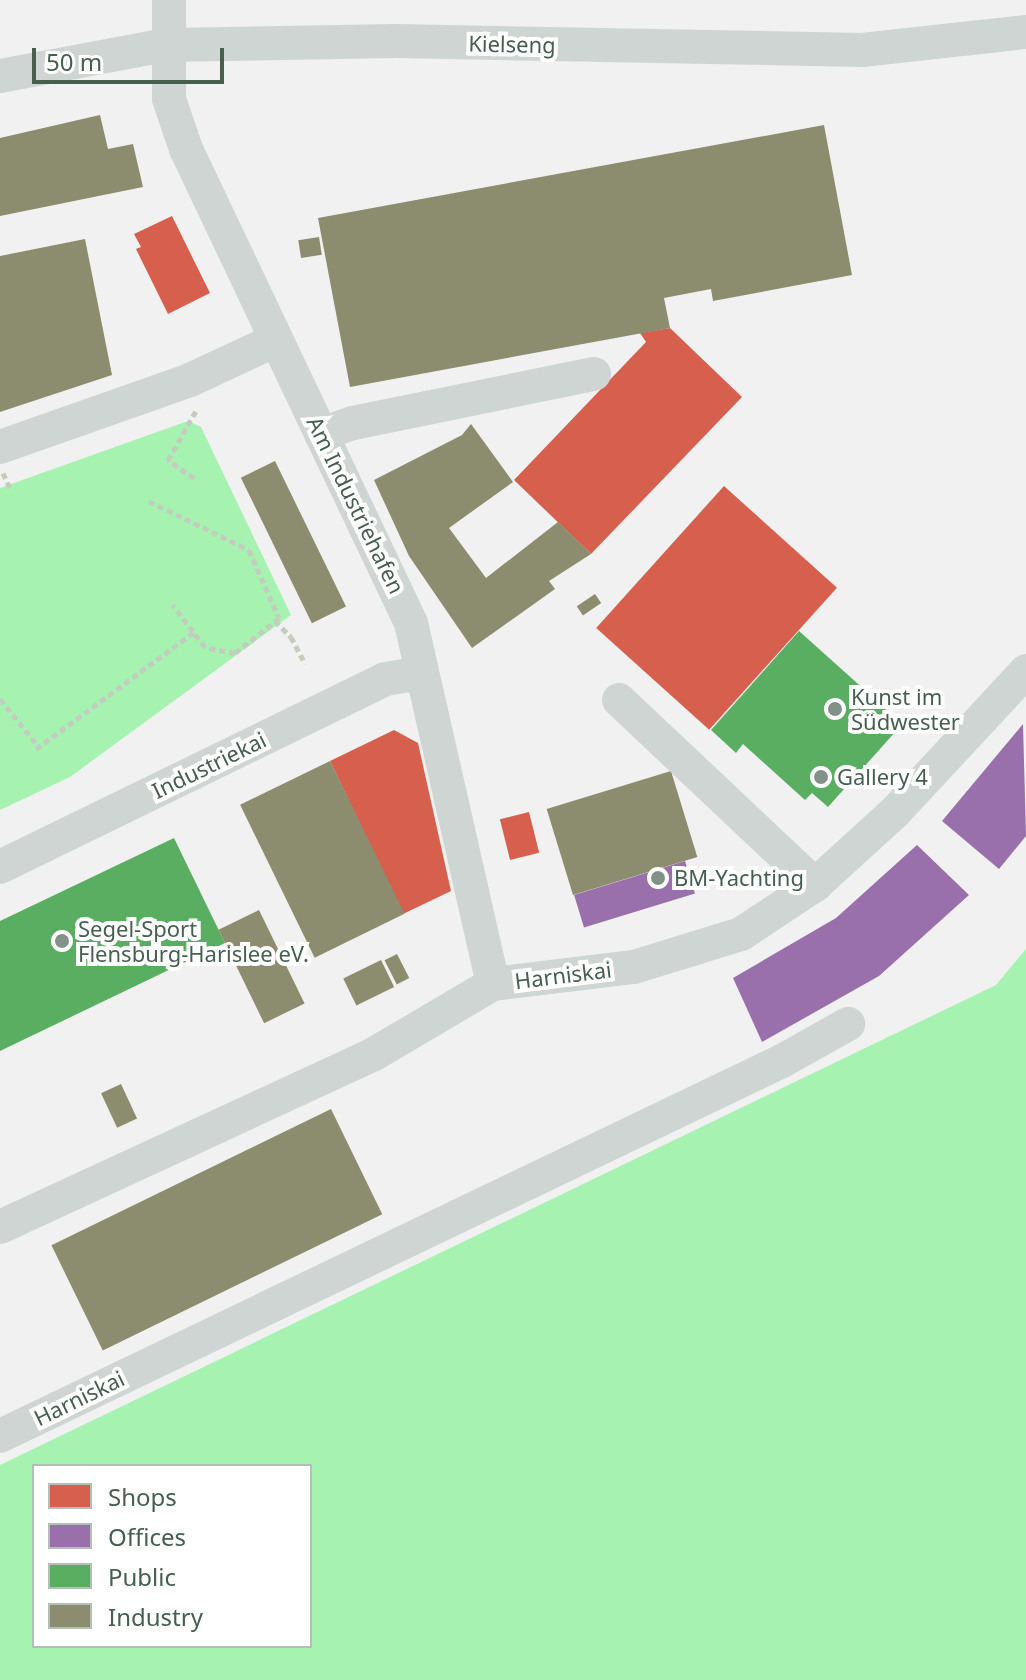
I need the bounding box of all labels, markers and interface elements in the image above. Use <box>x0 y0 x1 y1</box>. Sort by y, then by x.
street label: Kielseng <box>468 30 556 58</box>
scale bar <box>36 32 228 82</box>
text: 50 m <box>46 45 102 78</box>
street label: Am Industriehafen <box>302 412 410 598</box>
place label: Kunst im Südwester <box>851 683 960 734</box>
marker: Kunst im Südwester <box>826 700 844 718</box>
street label: Industriekai <box>148 726 270 804</box>
place label: Gallery 4 <box>837 764 928 790</box>
marker: Gallery 4 <box>812 768 830 786</box>
place label: BM-Yachting <box>674 865 804 891</box>
marker: BM-Yachting <box>649 869 667 887</box>
place label: Segel-Sport Flensburg-Harislee eV. <box>78 915 309 966</box>
marker: Segel-Sport Flensburg-Harislee eV. <box>53 932 71 950</box>
street label: Harniskai <box>513 956 613 994</box>
street label: Harniskai <box>29 1365 129 1431</box>
legend <box>32 1464 312 1648</box>
text: Shops <box>108 1480 177 1513</box>
text: Offices <box>108 1520 186 1553</box>
text: Public <box>108 1560 176 1593</box>
text: Industry <box>108 1600 203 1633</box>

